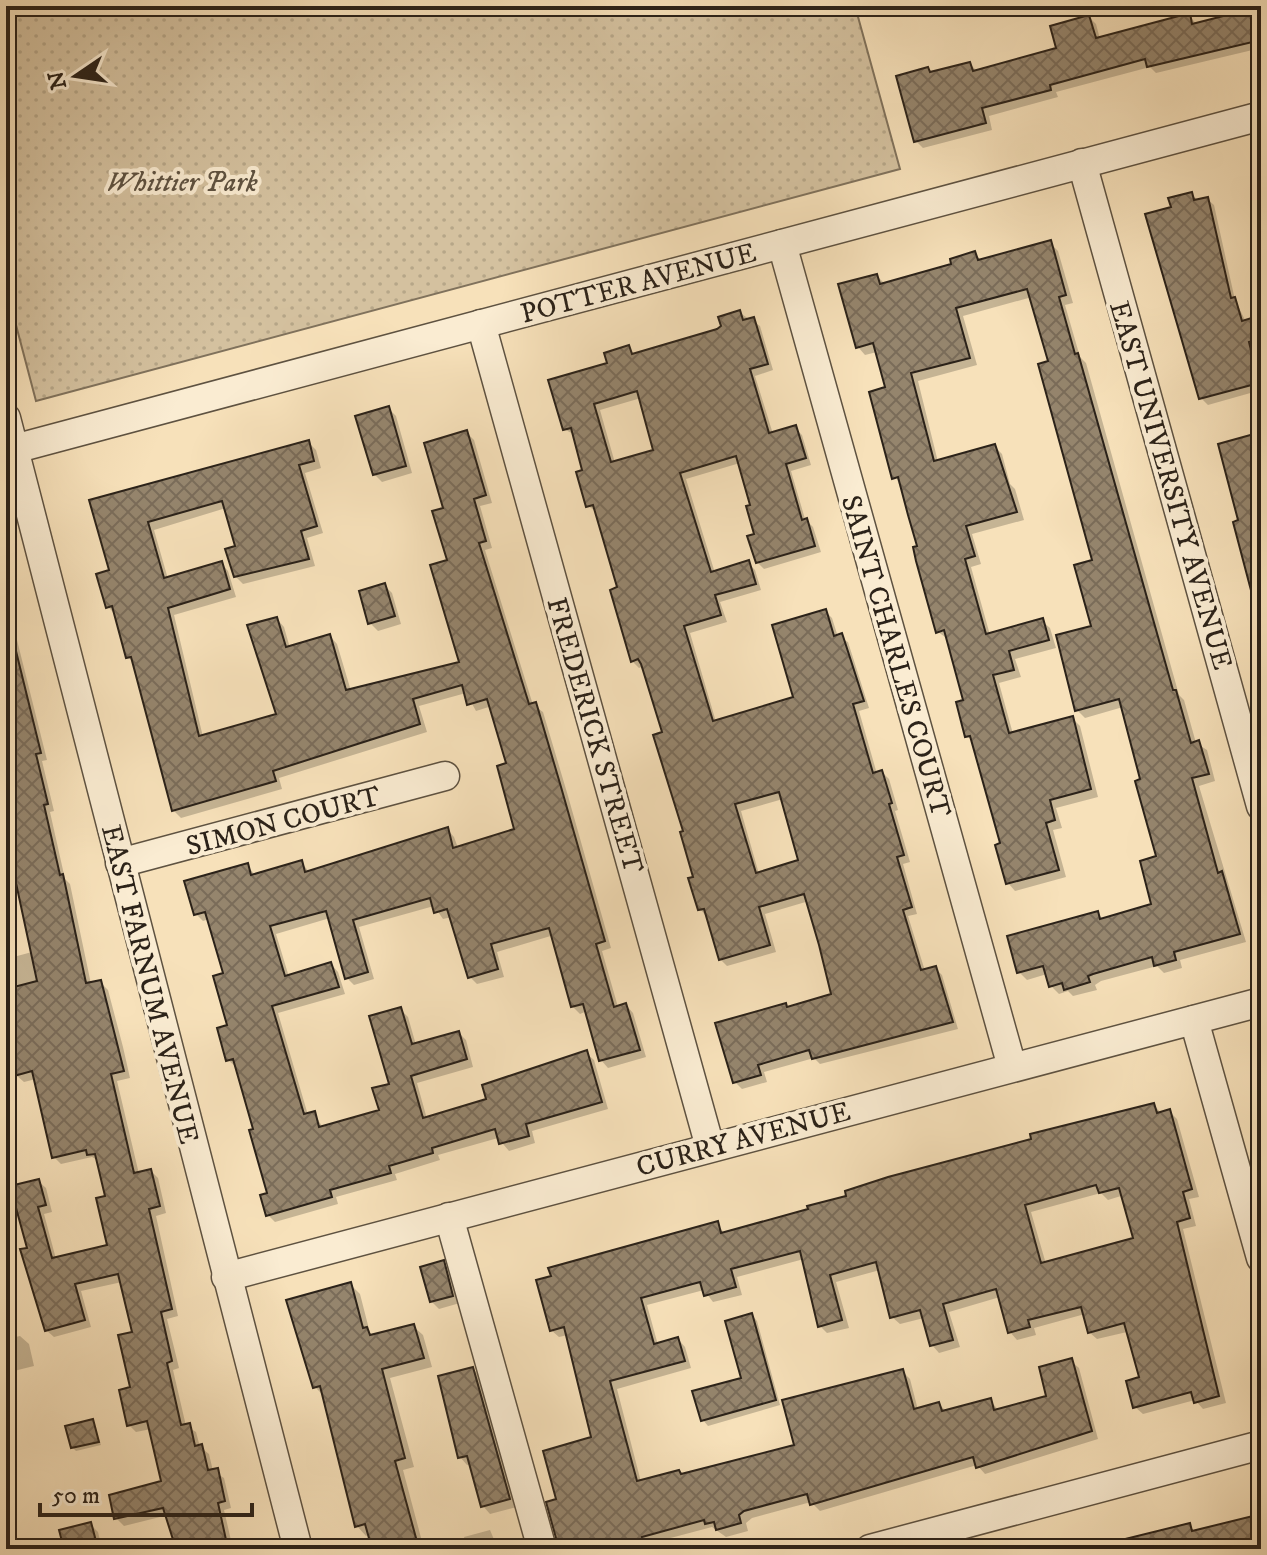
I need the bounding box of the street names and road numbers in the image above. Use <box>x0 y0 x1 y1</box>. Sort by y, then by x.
street label: POTTER AVENUE <box>517 235 760 332</box>
street label: EAST UNIVERSITY AVENUE <box>1101 297 1240 674</box>
street label: SAINT CHARLES COURT <box>833 491 958 821</box>
street label: FREDERICK STREET <box>538 593 651 877</box>
street label: SIMON COURT <box>182 779 384 864</box>
street label: EAST FARNUM AVENUE <box>93 821 206 1148</box>
street label: CURRY AVENUE <box>633 1094 854 1185</box>

